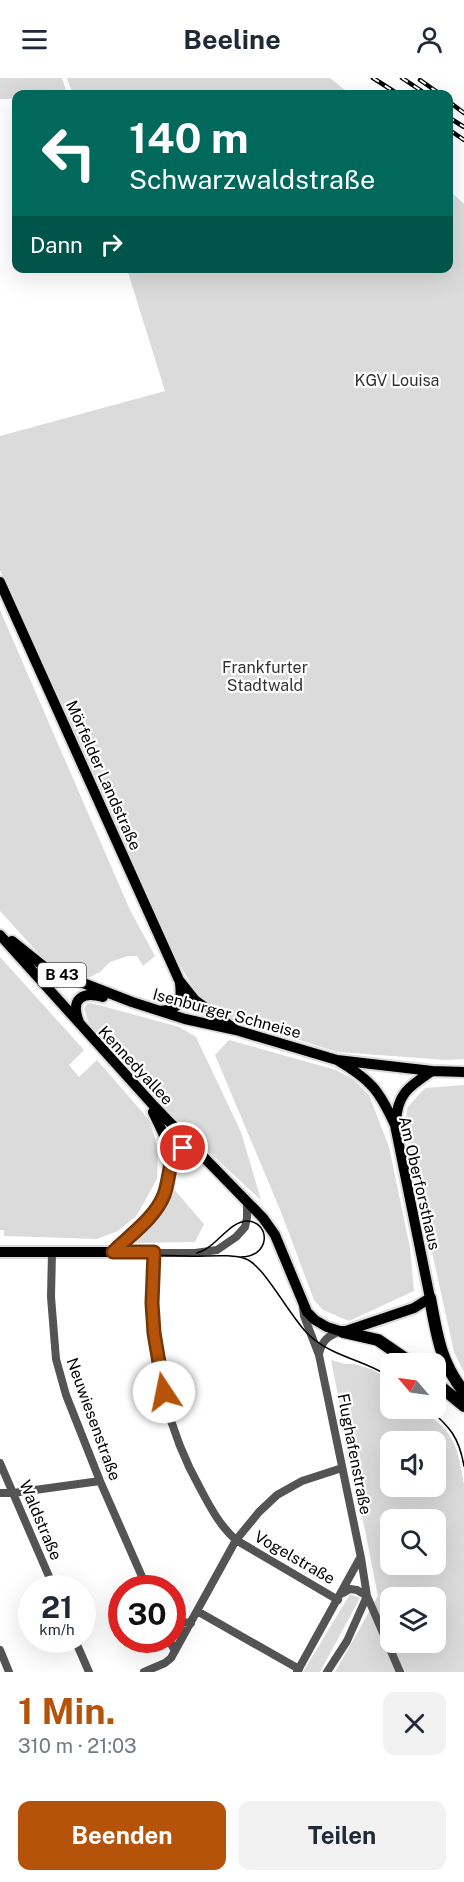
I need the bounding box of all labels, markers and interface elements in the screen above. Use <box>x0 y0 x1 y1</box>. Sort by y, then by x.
icon: menu <box>18 23 51 56</box>
text: Beeline <box>183 23 281 55</box>
icon: person <box>413 23 446 56</box>
text: 140 m <box>129 113 249 162</box>
icon: left <box>30 114 108 192</box>
text: Schwarzwaldstraße <box>129 163 375 195</box>
icon: right <box>95 228 128 261</box>
text: Dann <box>30 232 83 258</box>
park label: KGV Louisa <box>355 371 439 390</box>
park label: Frankfurter Stadtwald <box>222 658 308 695</box>
street label: Mörfelder Landstraße <box>62 697 145 853</box>
road number: B 43 <box>38 963 86 987</box>
street label: Isenburger Schneise <box>151 985 303 1042</box>
street label: Kennedyallee <box>94 1022 177 1109</box>
street label: Am Oberforsthaus <box>395 1114 444 1252</box>
pin <box>157 1122 208 1173</box>
icon: arrive <box>166 1131 199 1164</box>
north arrow <box>380 1353 446 1419</box>
map controls <box>380 1353 446 1653</box>
street label: Neuwiesenstraße <box>62 1355 125 1483</box>
position arrow <box>132 1360 196 1424</box>
street label: Flughafenstraße <box>333 1392 376 1516</box>
button: sound <box>380 1431 446 1497</box>
street label: Waldstraße <box>15 1477 66 1563</box>
button: search <box>380 1509 446 1575</box>
street label: Vogelstraße <box>251 1527 338 1588</box>
speed limit sign: 30 <box>108 1575 186 1653</box>
button: layers <box>380 1587 446 1653</box>
text: 21 <box>41 1589 73 1625</box>
text: km/h <box>39 1621 75 1638</box>
text: 1 Min. <box>18 1690 115 1732</box>
button: close <box>383 1692 446 1755</box>
text: 310 m · 21:03 <box>18 1734 137 1758</box>
button: Beenden <box>18 1801 226 1870</box>
button: Teilen <box>238 1801 446 1870</box>

